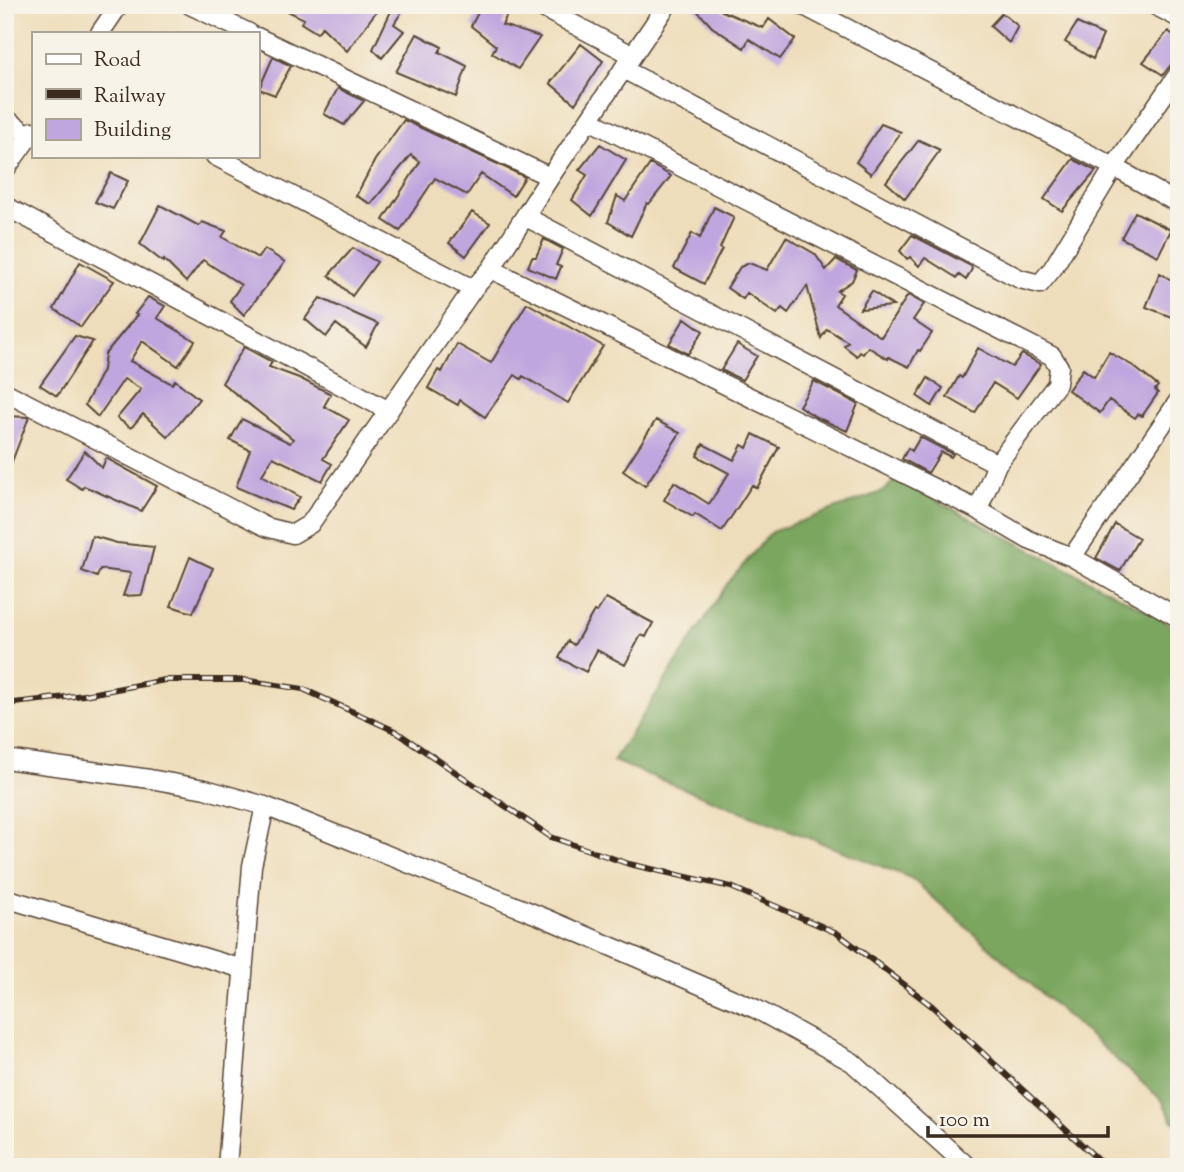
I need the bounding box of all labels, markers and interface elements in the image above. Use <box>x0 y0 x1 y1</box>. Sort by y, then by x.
legend <box>32 32 259 158</box>
text: Road <box>94 46 141 76</box>
text: Railway <box>94 82 166 112</box>
text: Building <box>94 116 171 146</box>
scale bar <box>928 1095 1109 1139</box>
text: 100 m <box>939 1106 990 1136</box>

